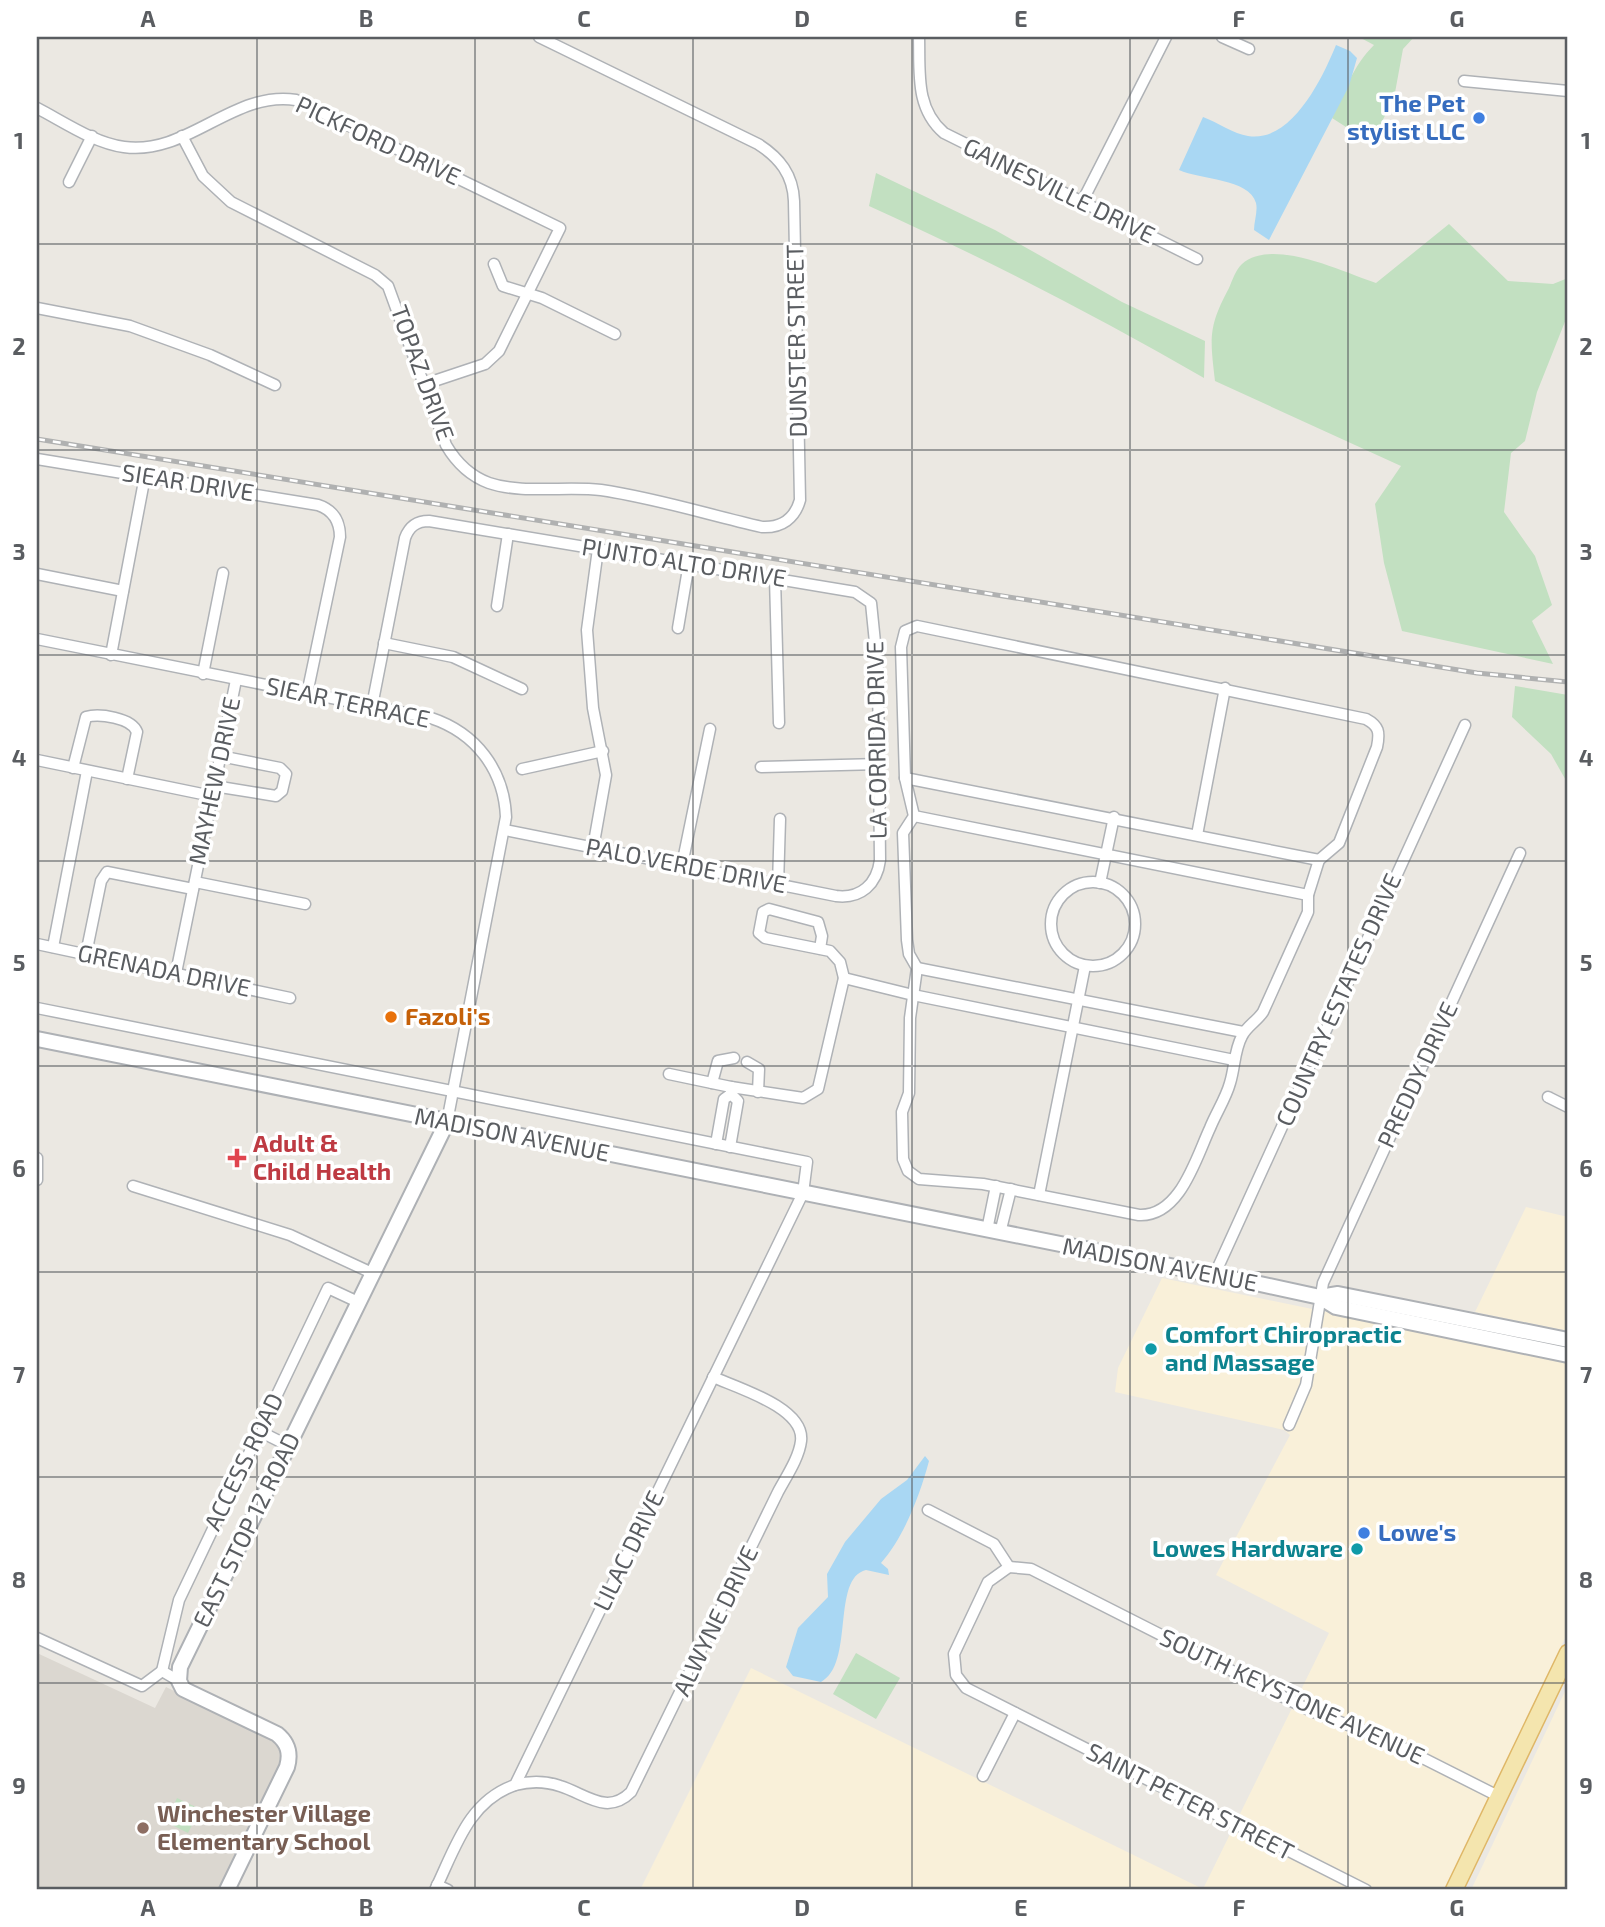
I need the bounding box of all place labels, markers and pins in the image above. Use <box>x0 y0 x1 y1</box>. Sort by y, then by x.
place label: The Pet stylist LLC <box>1347 88 1465 145</box>
marker: The Pet stylist LLC <box>1471 110 1487 126</box>
place label: Fazoli's <box>405 1001 491 1030</box>
marker: Fazoli's <box>383 1009 399 1025</box>
place label: Adult & Child Health <box>253 1128 391 1185</box>
marker: Adult & Child Health <box>227 1148 247 1168</box>
place label: Comfort Chiropractic and Massage <box>1165 1319 1402 1376</box>
marker: Comfort Chiropractic and Massage <box>1143 1341 1159 1357</box>
place label: Lowe's <box>1378 1517 1456 1546</box>
marker: Lowe's <box>1356 1525 1372 1541</box>
place label: Lowes Hardware <box>1152 1533 1343 1562</box>
marker: Lowes Hardware <box>1349 1541 1365 1557</box>
place label: Winchester Village Elementary School <box>157 1798 371 1855</box>
marker: Winchester Village Elementary School <box>135 1820 151 1836</box>

